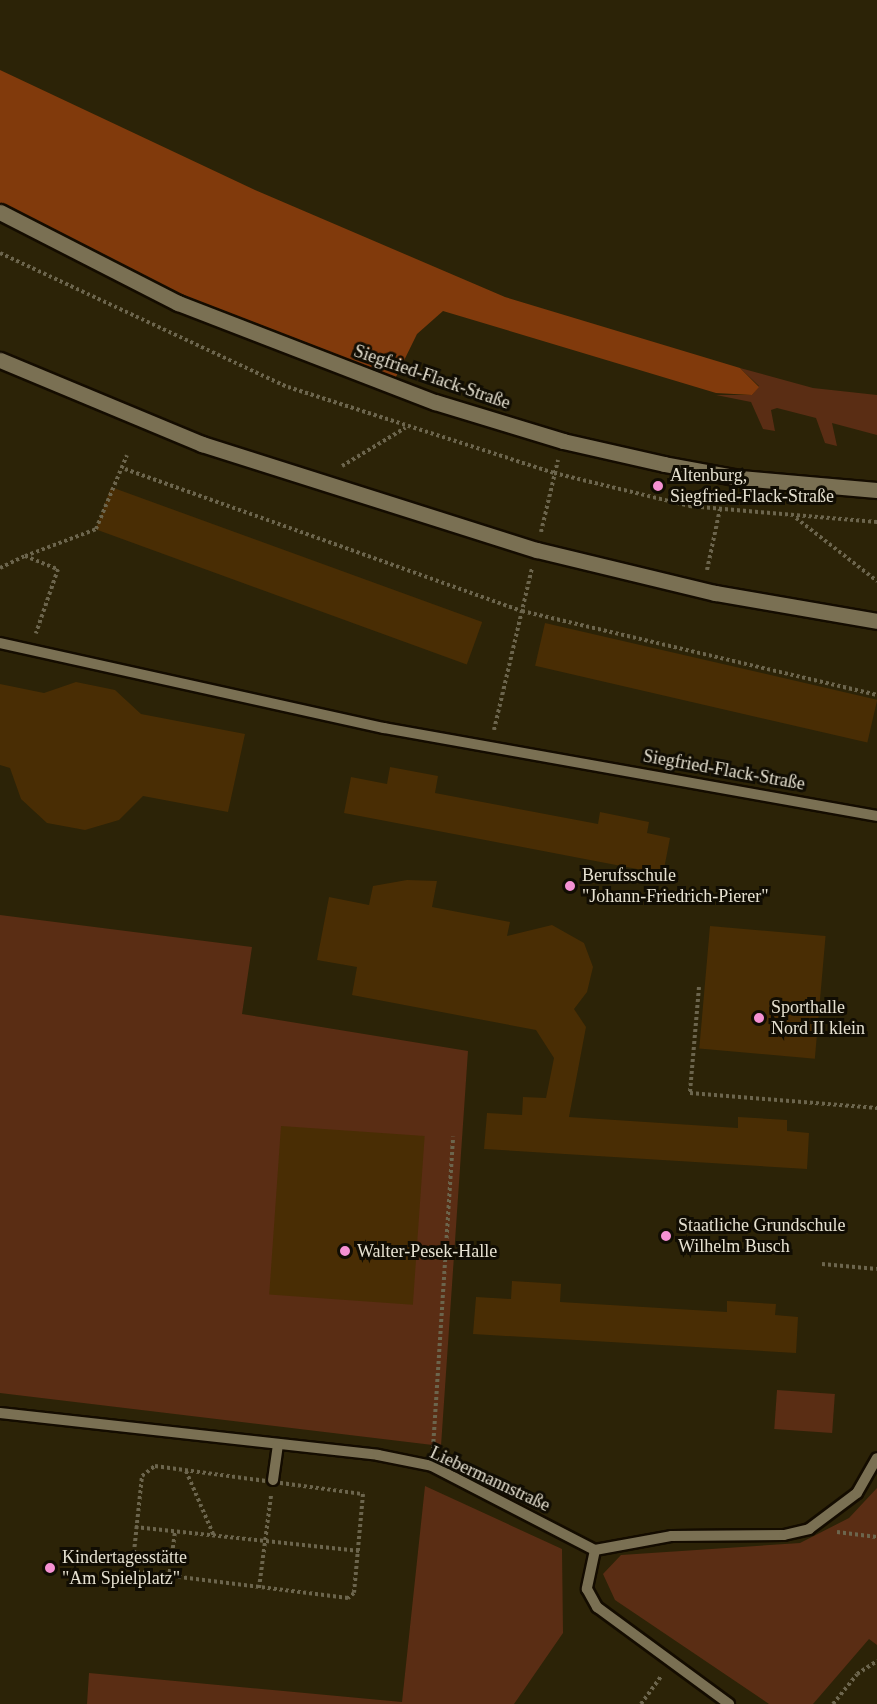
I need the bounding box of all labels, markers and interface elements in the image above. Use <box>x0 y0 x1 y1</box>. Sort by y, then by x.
street label: Siegfried-Flack-Straße <box>351 340 513 414</box>
place label: Altenburg, Siegfried-Flack-Straße <box>670 465 834 508</box>
marker: Altenburg, Siegfried-Flack-Straße <box>651 479 665 493</box>
street label: Siegfried-Flack-Straße <box>641 745 807 795</box>
place label: Berufsschule "Johann-Friedrich-Pierer" <box>582 865 769 908</box>
marker: Berufsschule "Johann-Friedrich-Pierer" <box>563 879 577 893</box>
place label: Sporthalle Nord II klein <box>771 997 865 1040</box>
marker: Sporthalle Nord II klein <box>752 1011 766 1025</box>
place label: Staatliche Grundschule Wilhelm Busch <box>678 1215 845 1258</box>
marker: Staatliche Grundschule Wilhelm Busch <box>659 1229 673 1243</box>
place label: Walter-Pesek-Halle <box>357 1240 497 1262</box>
marker: Walter-Pesek-Halle <box>338 1244 352 1258</box>
street label: Liebermannstraße <box>427 1442 553 1516</box>
place label: Kindertagesstätte "Am Spielplatz" <box>62 1547 187 1590</box>
marker: Kindertagesstätte "Am Spielplatz" <box>43 1561 57 1575</box>

